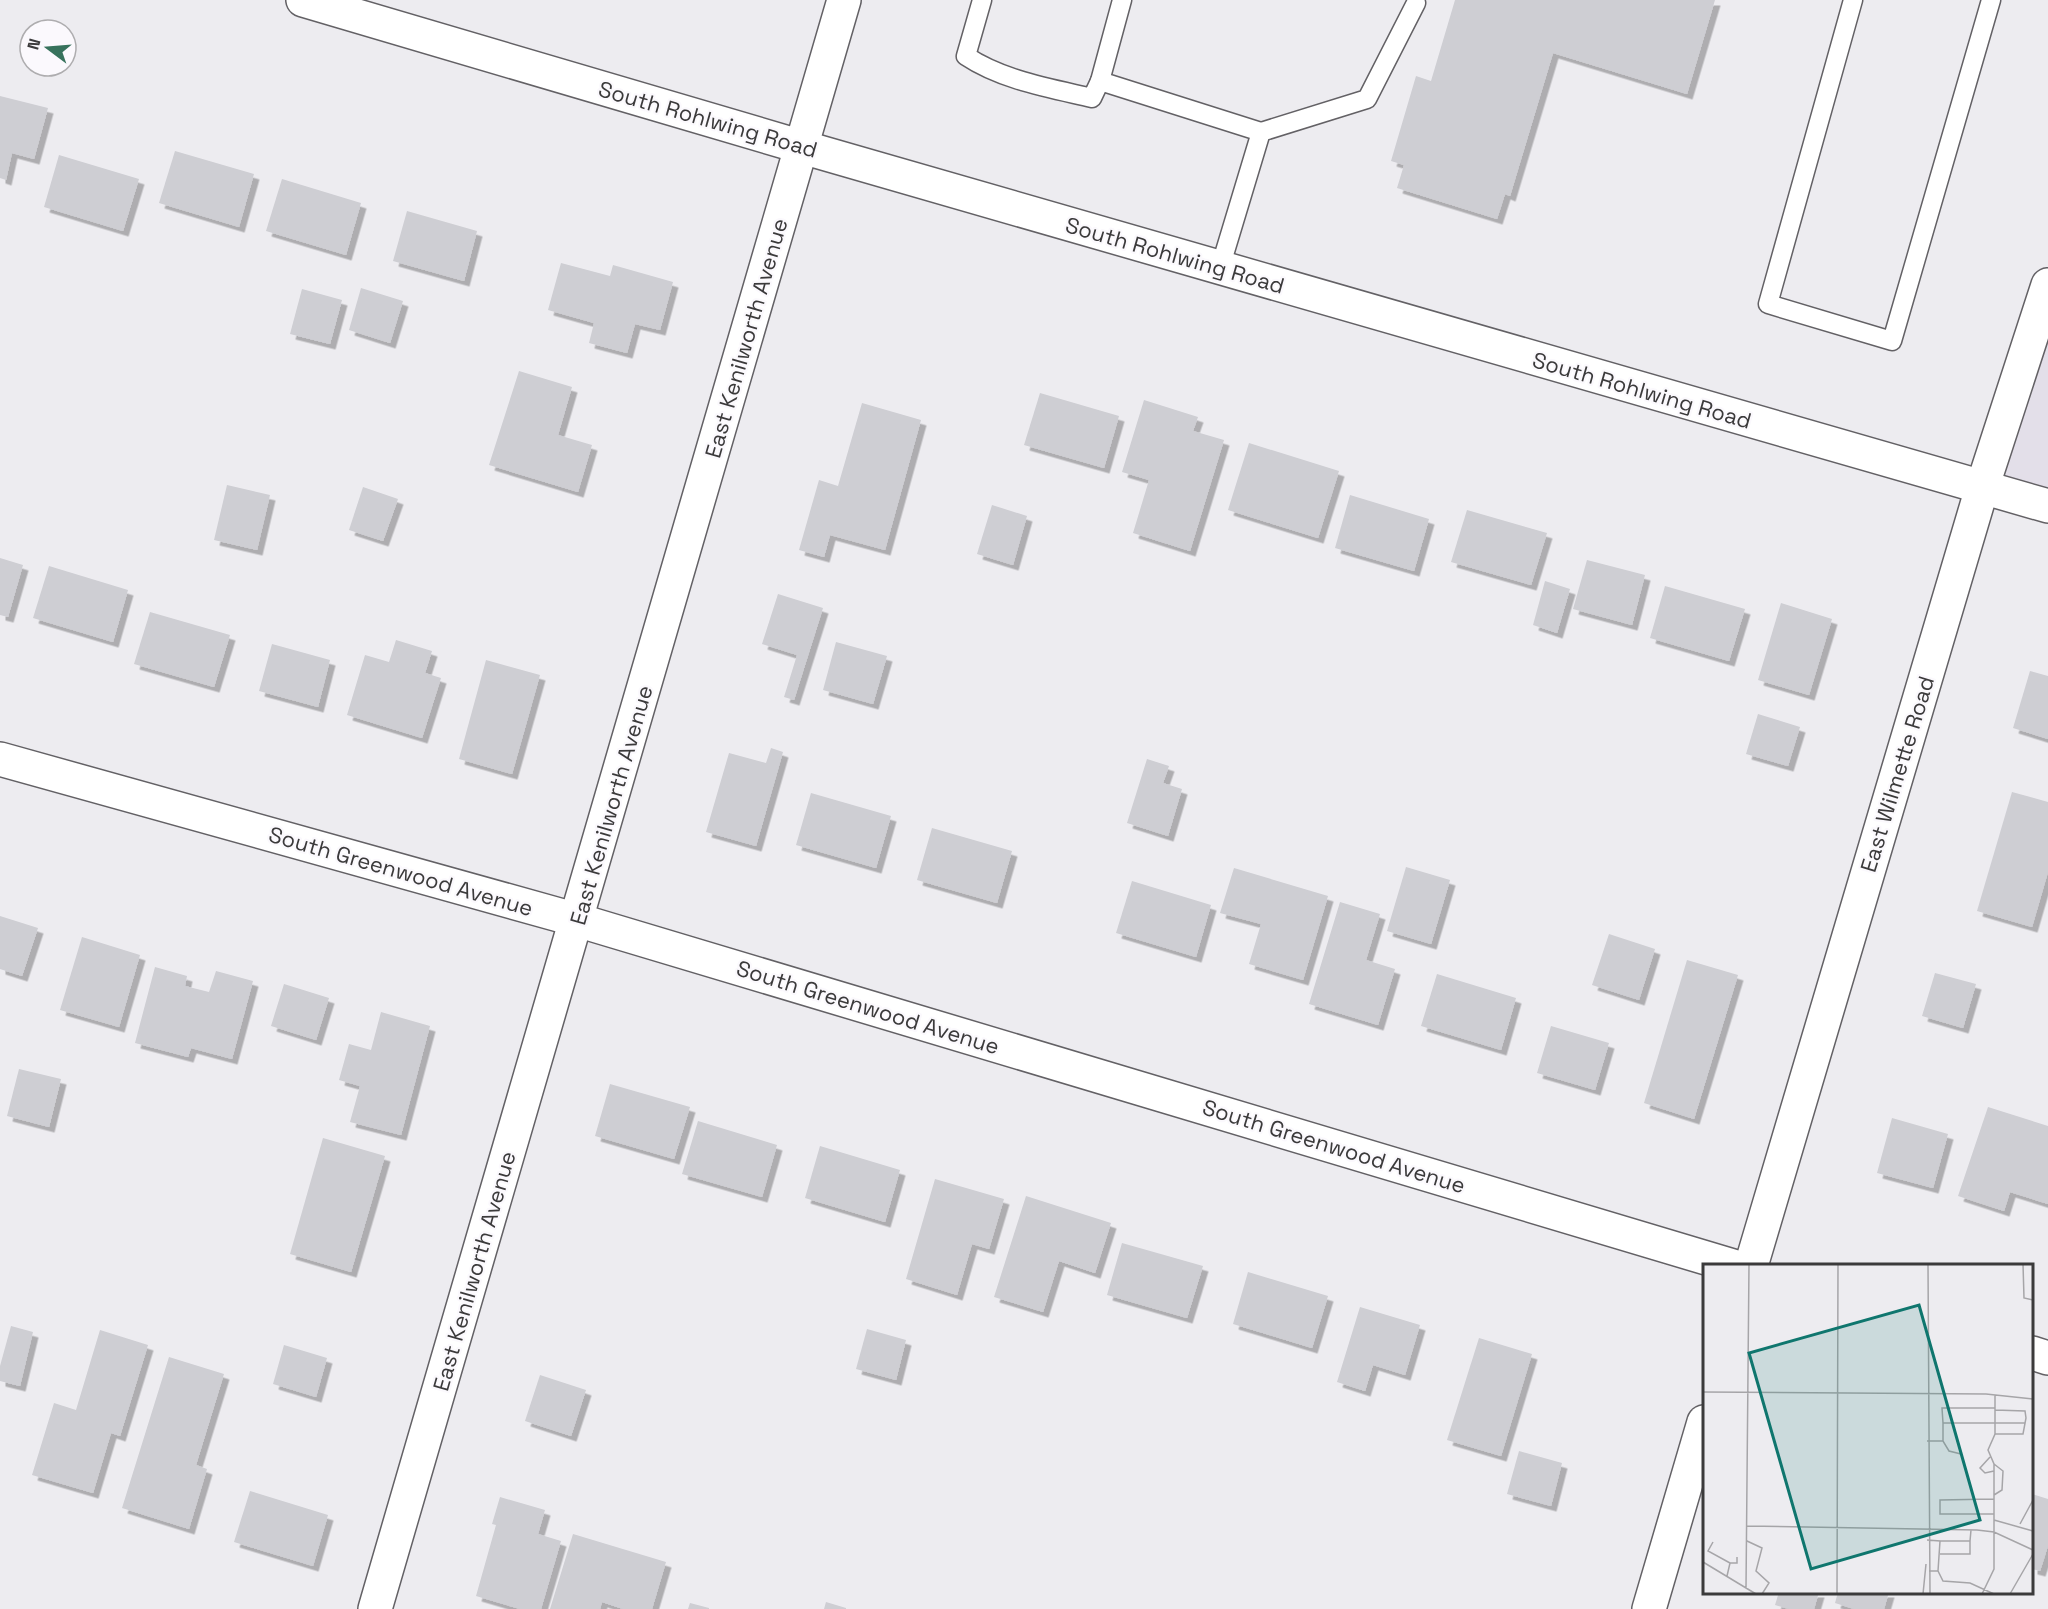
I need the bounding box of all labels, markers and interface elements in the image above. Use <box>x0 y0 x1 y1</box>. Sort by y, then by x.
north arrow <box>18 18 78 78</box>
text: N <box>22 36 46 52</box>
street label: South Rohlwing Road <box>595 74 821 164</box>
street label: South Rohlwing Road <box>1062 210 1288 300</box>
street label: East Kenilworth Avenue <box>698 215 794 461</box>
street label: South Rohlwing Road <box>1529 345 1755 435</box>
street label: East Wilmette Road <box>1854 672 1940 876</box>
street label: East Kenilworth Avenue <box>563 682 659 928</box>
street label: South Greenwood Avenue <box>266 820 536 922</box>
street label: South Greenwood Avenue <box>733 954 1003 1060</box>
street label: South Greenwood Avenue <box>1199 1093 1469 1199</box>
street label: East Kenilworth Avenue <box>426 1148 522 1394</box>
inset map <box>1703 1264 2033 1594</box>

